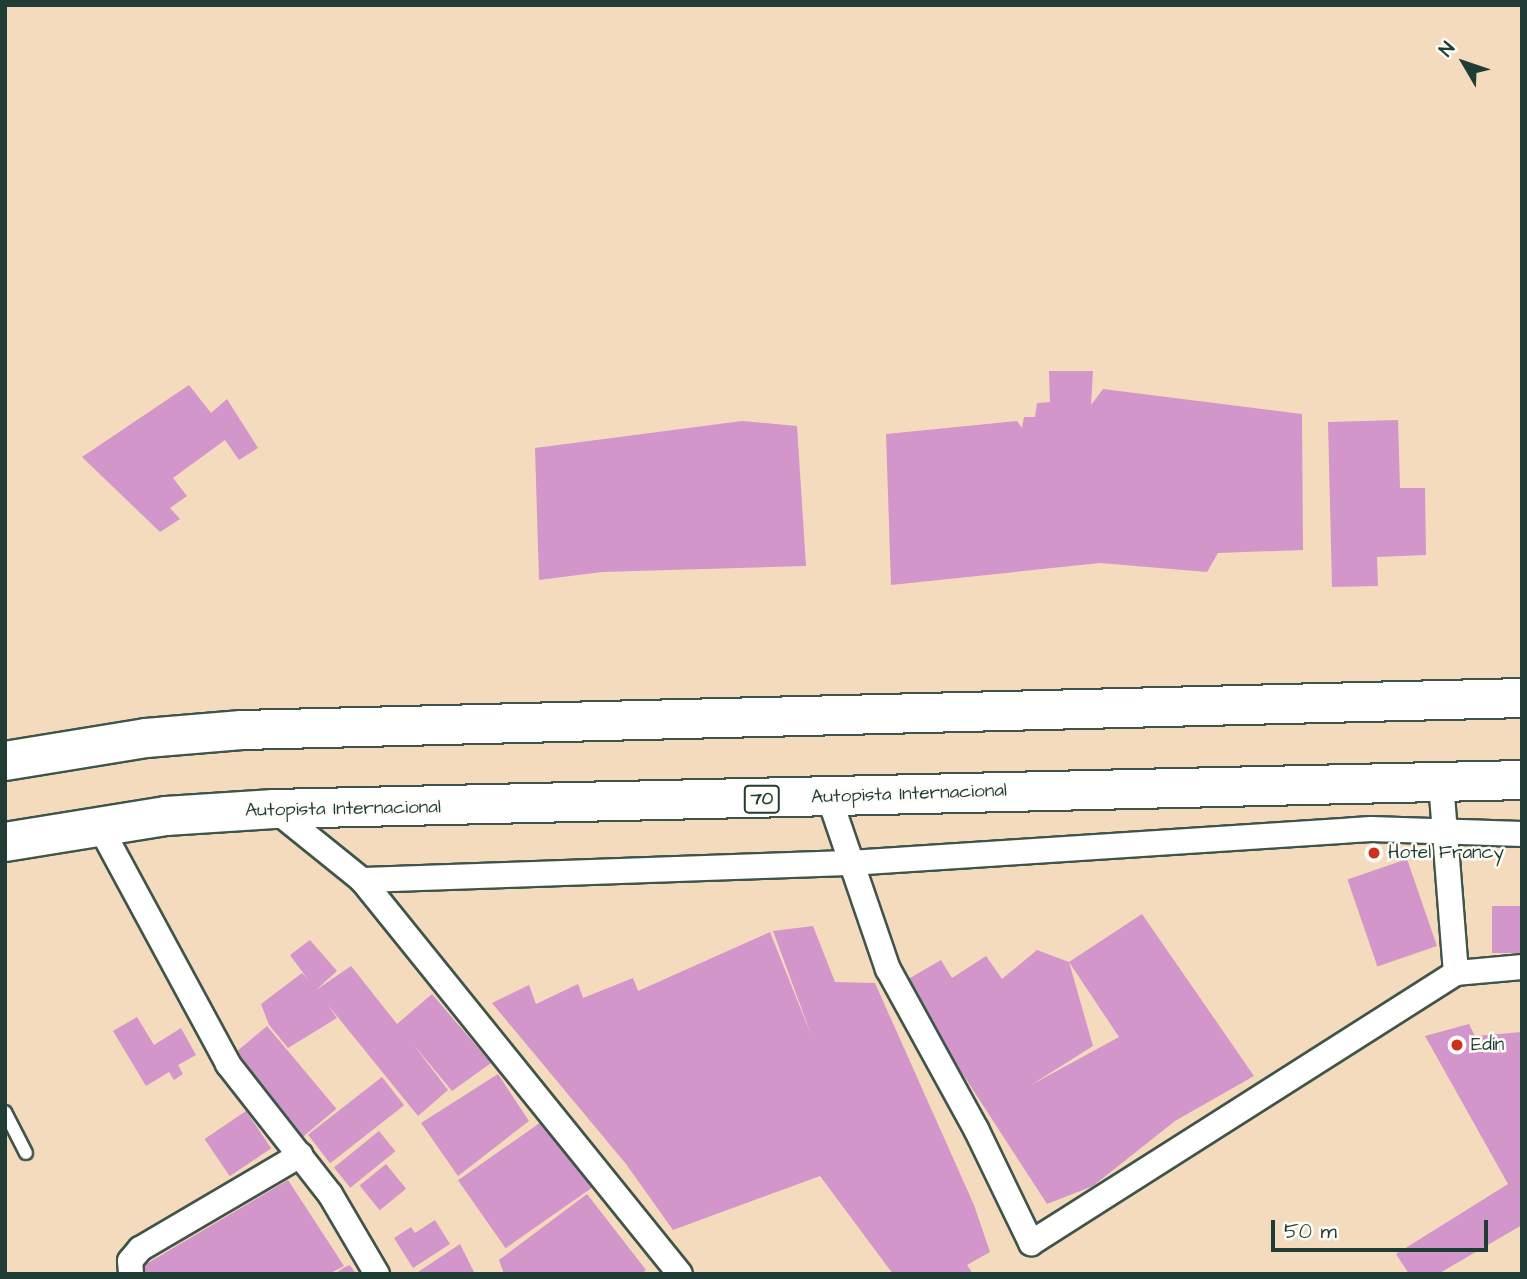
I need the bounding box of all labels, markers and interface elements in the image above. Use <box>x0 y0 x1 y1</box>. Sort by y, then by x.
north arrow <box>1429 28 1499 98</box>
text: N <box>1433 36 1462 63</box>
street label: Autopista Internacional <box>811 779 1007 809</box>
road number: 70 <box>743 784 781 814</box>
street label: Autopista Internacional <box>245 796 441 822</box>
place label: Hotel Francy <box>1388 842 1504 864</box>
marker: Hotel Francy <box>1366 845 1382 861</box>
place label: Edín <box>1471 1034 1504 1056</box>
marker: Edín <box>1449 1037 1465 1053</box>
scale bar <box>1275 1206 1492 1250</box>
text: 50 m <box>1284 1217 1337 1246</box>

